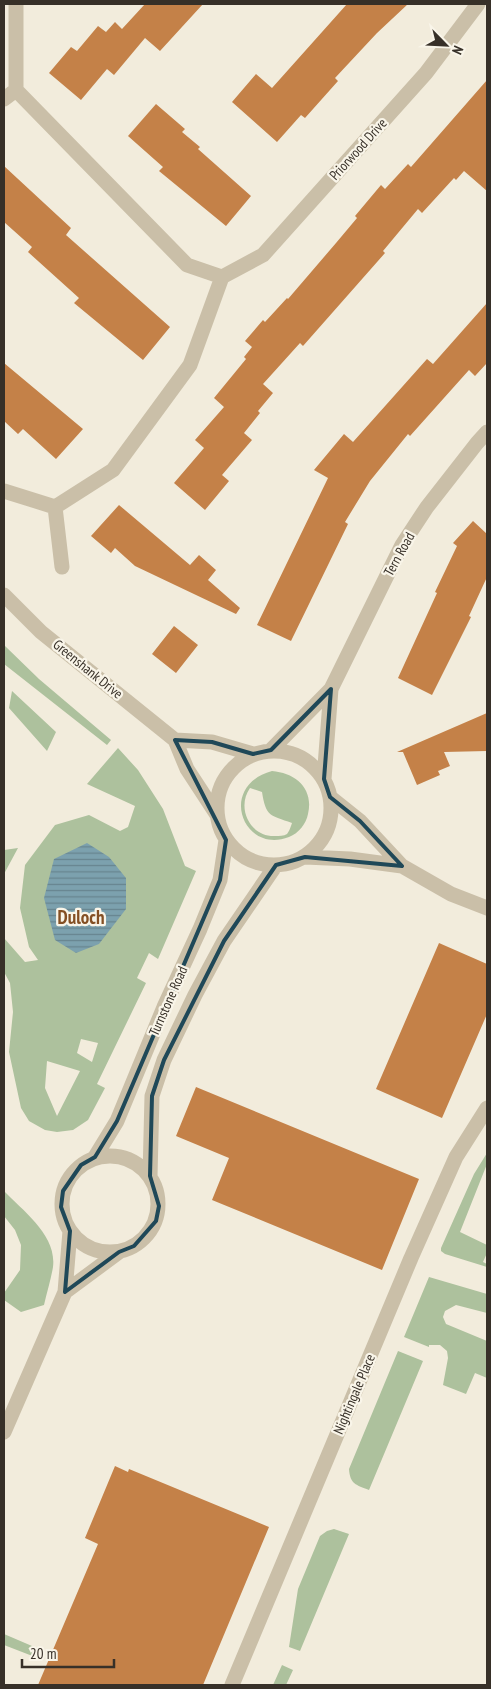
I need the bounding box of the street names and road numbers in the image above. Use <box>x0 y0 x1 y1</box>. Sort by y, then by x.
street label: Priorwood Drive <box>325 114 391 184</box>
street label: Tern Road <box>380 529 418 579</box>
street label: Greenshank Drive <box>50 635 127 703</box>
street label: Turnstone Road <box>145 963 191 1039</box>
street label: Nightingale Place <box>329 1351 379 1437</box>

